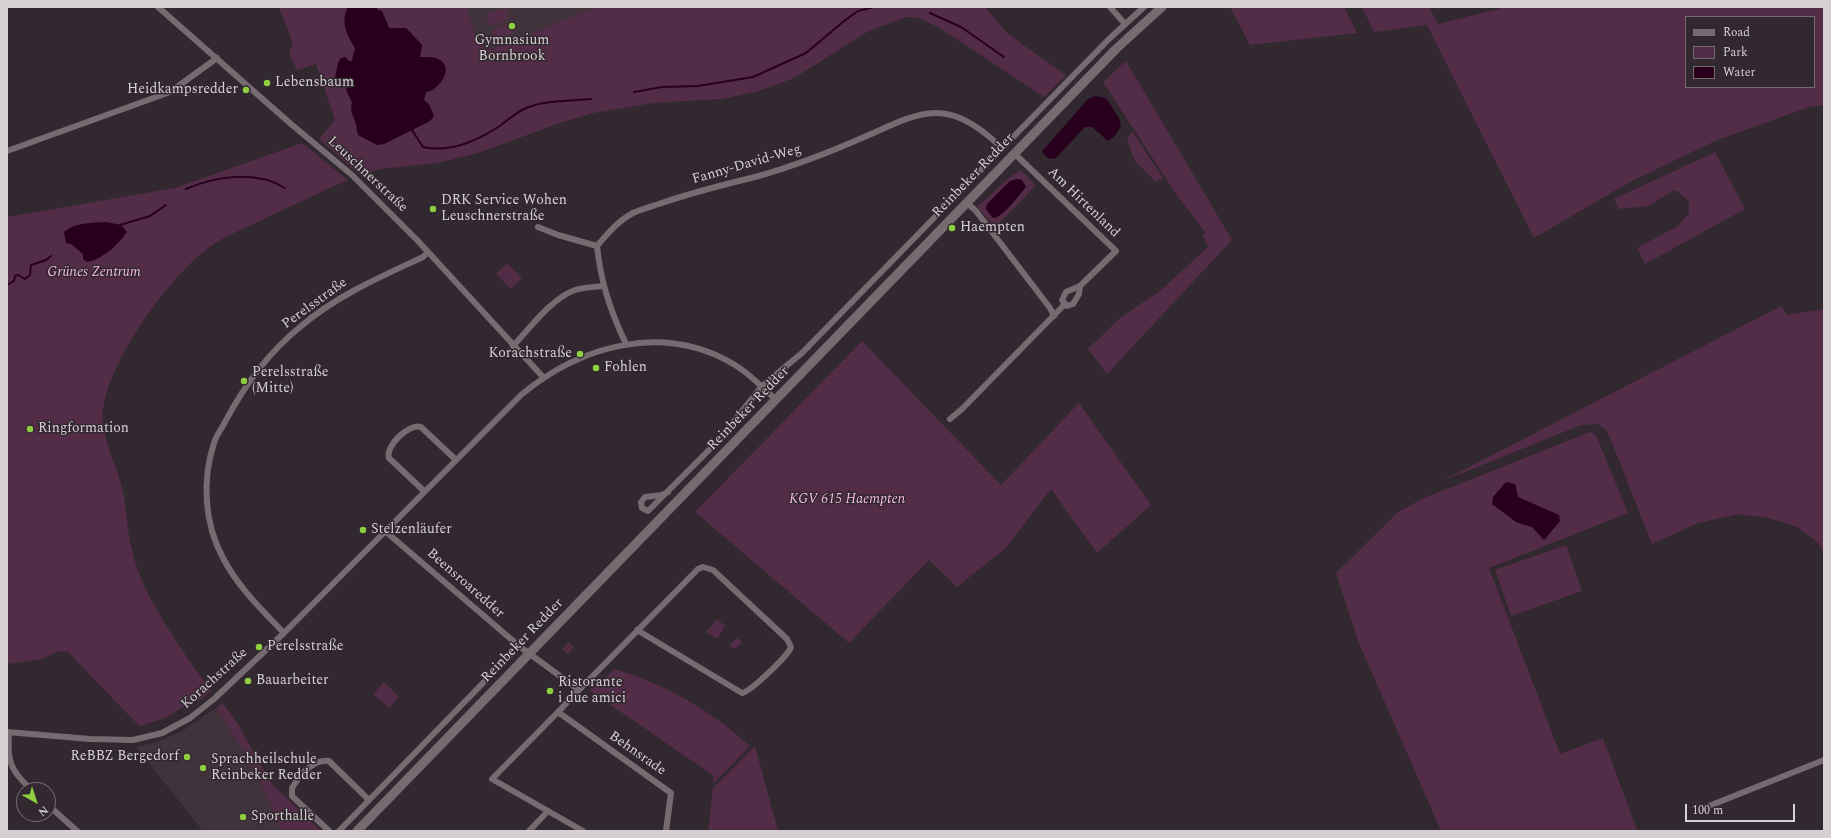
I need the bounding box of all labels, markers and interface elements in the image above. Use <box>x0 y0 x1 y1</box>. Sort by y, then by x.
legend <box>1685 16 1815 88</box>
marker: Gymnasium Bornbrook <box>507 21 517 31</box>
text: Road <box>1723 23 1750 42</box>
place label: Gymnasium Bornbrook <box>475 33 549 66</box>
text: Park <box>1723 43 1748 62</box>
text: Water <box>1723 63 1755 82</box>
place label: Lebensbaum <box>275 75 354 91</box>
marker: Lebensbaum <box>262 78 272 88</box>
place label: Heidkampsredder <box>127 82 238 98</box>
marker: Heidkampsredder <box>241 85 251 95</box>
street label: Reinbeker Redder <box>930 130 1018 222</box>
street label: Leuschnerstraße <box>323 134 411 216</box>
street label: Fanny-David-Weg <box>690 141 804 189</box>
street label: Am Hirtenland <box>1043 164 1123 242</box>
place label: DRK Service Wohen Leuschnerstraße <box>441 193 567 226</box>
marker: DRK Service Wohen Leuschnerstraße <box>428 204 438 214</box>
place label: Haempten <box>960 220 1025 236</box>
marker: Haempten <box>947 223 957 233</box>
park label: Grünes Zentrum <box>47 265 141 281</box>
street label: Perelsstraße <box>279 275 351 333</box>
place label: Korachstraße <box>488 346 572 362</box>
marker: Korachstraße <box>575 349 585 359</box>
place label: Fohlen <box>604 360 647 376</box>
marker: Fohlen <box>591 363 601 373</box>
street label: Reinbeker Redder <box>705 363 793 455</box>
place label: Perelsstraße (Mitte) <box>252 365 329 398</box>
marker: Perelsstraße (Mitte) <box>239 376 249 386</box>
place label: Ringformation <box>38 421 129 437</box>
marker: Ringformation <box>25 424 35 434</box>
park label: KGV 615 Haempten <box>789 492 905 508</box>
place label: Stelzenläufer <box>371 522 452 538</box>
marker: Stelzenläufer <box>358 525 368 535</box>
street label: Beensroaredder <box>423 546 507 622</box>
street label: Reinbeker Redder <box>479 595 567 687</box>
place label: Perelsstraße <box>267 639 344 655</box>
marker: Perelsstraße <box>254 642 264 652</box>
street label: Korachstraße <box>178 645 252 713</box>
place label: Bauarbeiter <box>256 673 329 689</box>
place label: Ristorante i due amici <box>558 675 626 708</box>
marker: Bauarbeiter <box>243 676 253 686</box>
marker: Ristorante i due amici <box>545 686 555 696</box>
street label: Behnsrade <box>605 728 669 780</box>
place label: ReBBZ Bergedorf <box>70 749 179 765</box>
marker: ReBBZ Bergedorf <box>182 752 192 762</box>
place label: Sprachheilschule Reinbeker Redder <box>211 752 321 784</box>
marker: Sprachheilschule Reinbeker Redder <box>198 763 208 773</box>
north arrow <box>16 782 56 822</box>
scale bar <box>1687 796 1797 822</box>
text: N <box>34 801 52 820</box>
text: 100 m <box>1692 801 1723 820</box>
place label: Sporthalle <box>251 809 314 825</box>
marker: Sporthalle <box>238 812 248 822</box>

